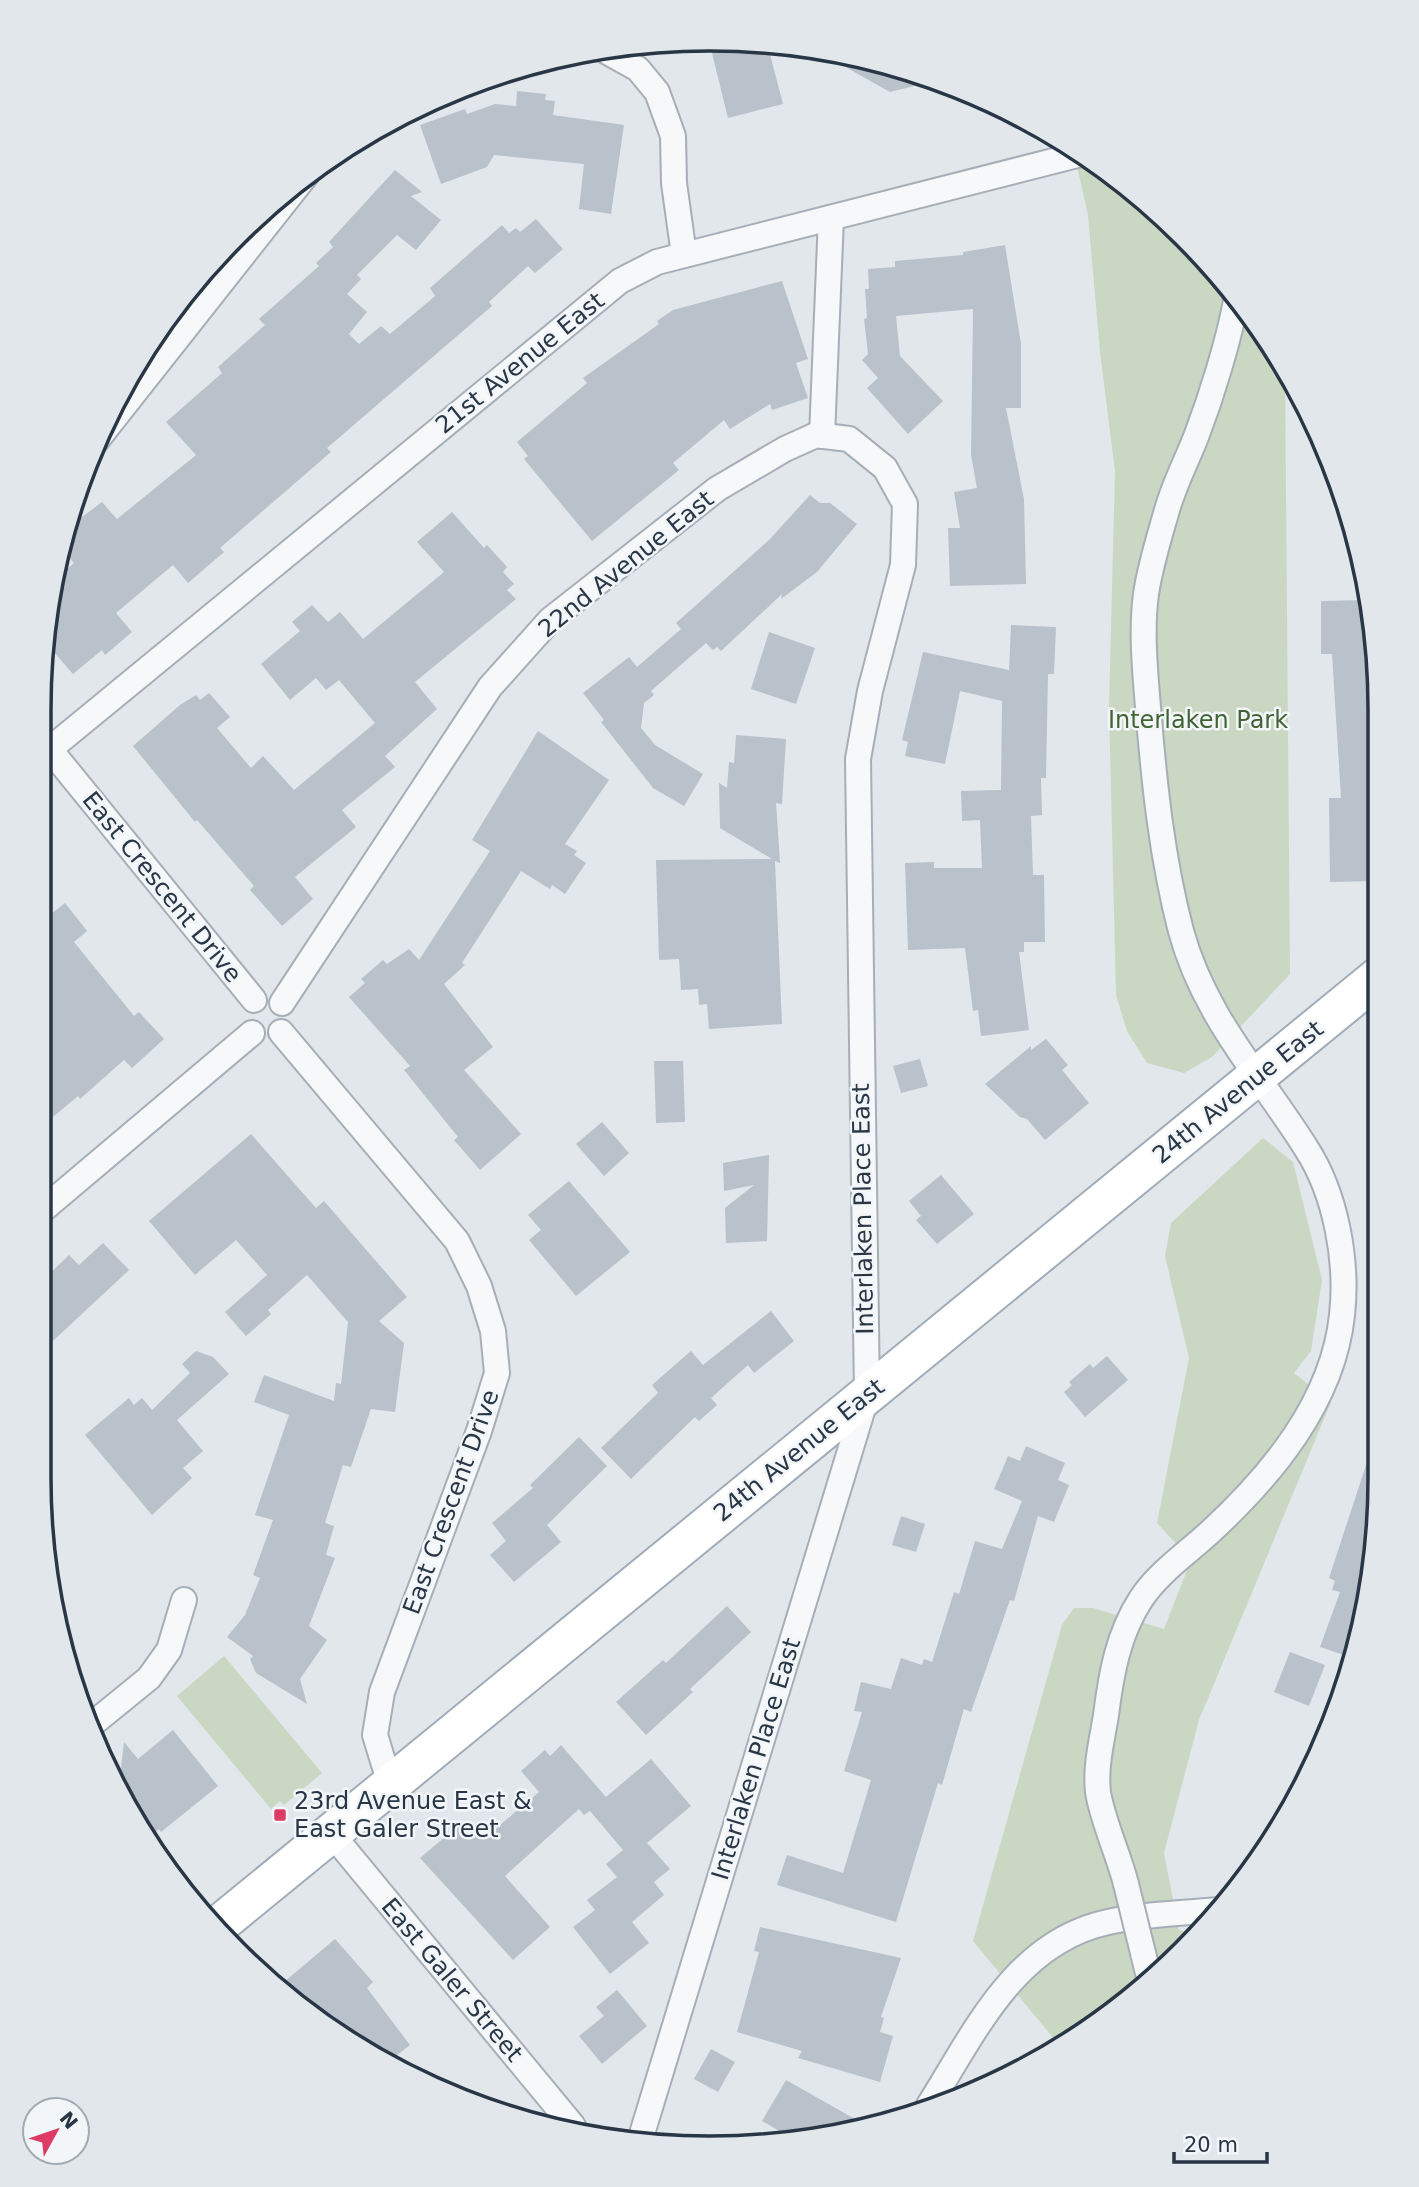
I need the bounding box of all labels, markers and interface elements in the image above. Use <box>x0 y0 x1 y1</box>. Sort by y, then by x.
street label: 21st Avenue East <box>430 286 610 440</box>
street label: 22nd Avenue East <box>533 485 719 643</box>
park label: Interlaken Park <box>1108 706 1288 734</box>
street label: East Crescent Drive <box>77 786 247 988</box>
street label: 24th Avenue East <box>1147 1015 1329 1169</box>
street label: Interlaken Place East <box>847 1083 879 1335</box>
street label: 24th Avenue East <box>708 1373 890 1527</box>
street label: East Crescent Drive <box>397 1386 505 1618</box>
street label: Interlaken Place East <box>706 1635 806 1883</box>
place label: 23rd Avenue East & East Galer Street <box>294 1787 532 1843</box>
marker: 23rd Avenue East & East Galer Street <box>272 1807 288 1823</box>
street label: East Galer Street <box>376 1893 528 2067</box>
north arrow <box>21 2096 91 2166</box>
text: N <box>55 2107 83 2133</box>
scale bar <box>1174 2120 1267 2164</box>
text: 20 m <box>1184 2133 1238 2157</box>

